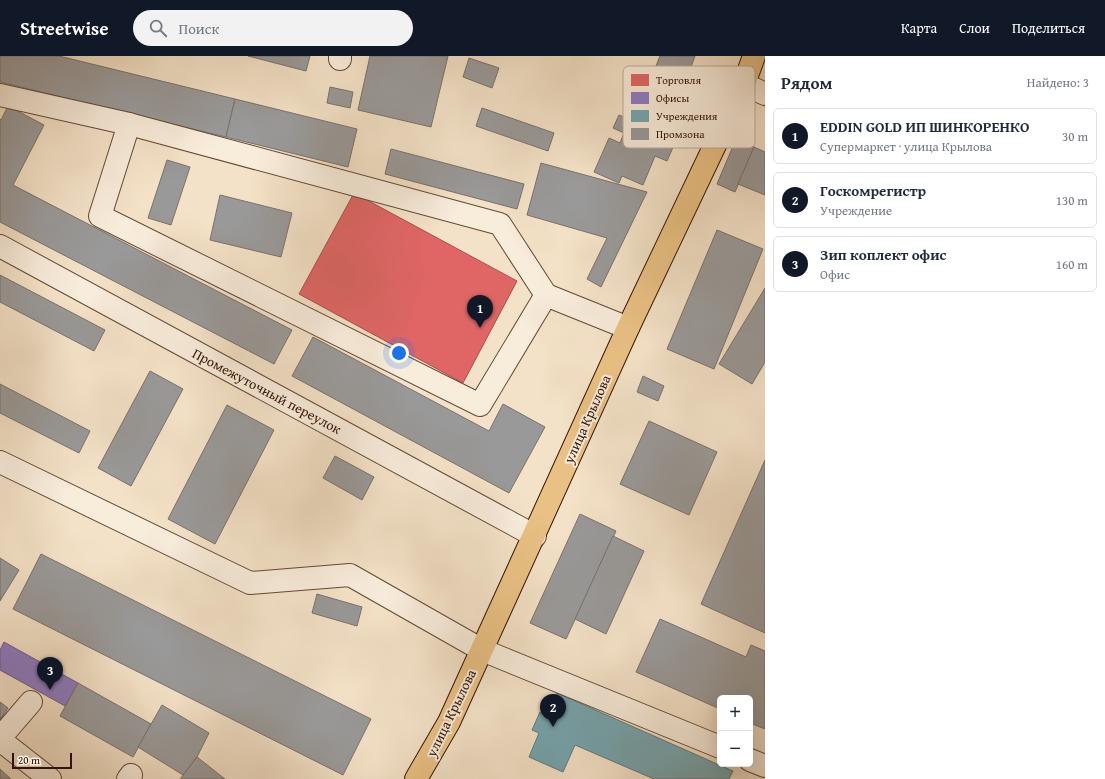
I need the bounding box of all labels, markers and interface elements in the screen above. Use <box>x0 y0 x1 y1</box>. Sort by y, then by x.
search box <box>133 10 413 46</box>
text: Streetwise <box>20 14 109 42</box>
icon: search <box>147 17 169 39</box>
text: Поиск <box>179 18 219 39</box>
text: Карта <box>901 18 937 38</box>
text: Слои <box>959 18 990 38</box>
text: Поделиться <box>1012 18 1085 38</box>
legend <box>623 66 755 148</box>
text: Рядом <box>781 70 832 95</box>
text: Торговля <box>656 72 701 88</box>
text: Найдено: 3 <box>1027 73 1089 92</box>
text: Офисы <box>656 90 689 106</box>
text: Учреждения <box>656 108 718 124</box>
text: EDDIN GOLD ИП ШИНКОРЕНКО <box>820 116 1029 137</box>
text: Промзона <box>656 126 705 142</box>
text: 1 <box>792 127 798 146</box>
text: 30 m <box>1062 127 1088 146</box>
text: Супермаркет · улица Крылова <box>820 137 992 156</box>
text: Госкомрегистр <box>820 180 926 201</box>
text: 2 <box>792 191 798 210</box>
text: 130 m <box>1056 191 1088 210</box>
text: Учреждение <box>820 201 892 220</box>
text: Зип коплект офис <box>820 244 947 265</box>
text: 3 <box>792 255 798 274</box>
text: 160 m <box>1056 255 1088 274</box>
text: Офис <box>820 265 850 284</box>
pin: 1 <box>467 295 493 328</box>
street label: Промежуточный переулок <box>189 343 346 439</box>
your location <box>389 343 409 363</box>
street label: улица Крылова <box>558 371 616 467</box>
pin: 3 <box>37 657 63 690</box>
street label: улица Крылова <box>421 666 481 761</box>
pin: 2 <box>540 694 566 727</box>
map controls <box>717 695 753 767</box>
button: + <box>717 695 753 731</box>
button: − <box>717 731 753 767</box>
scale bar <box>12 751 72 770</box>
text: 20 m <box>18 752 40 768</box>

